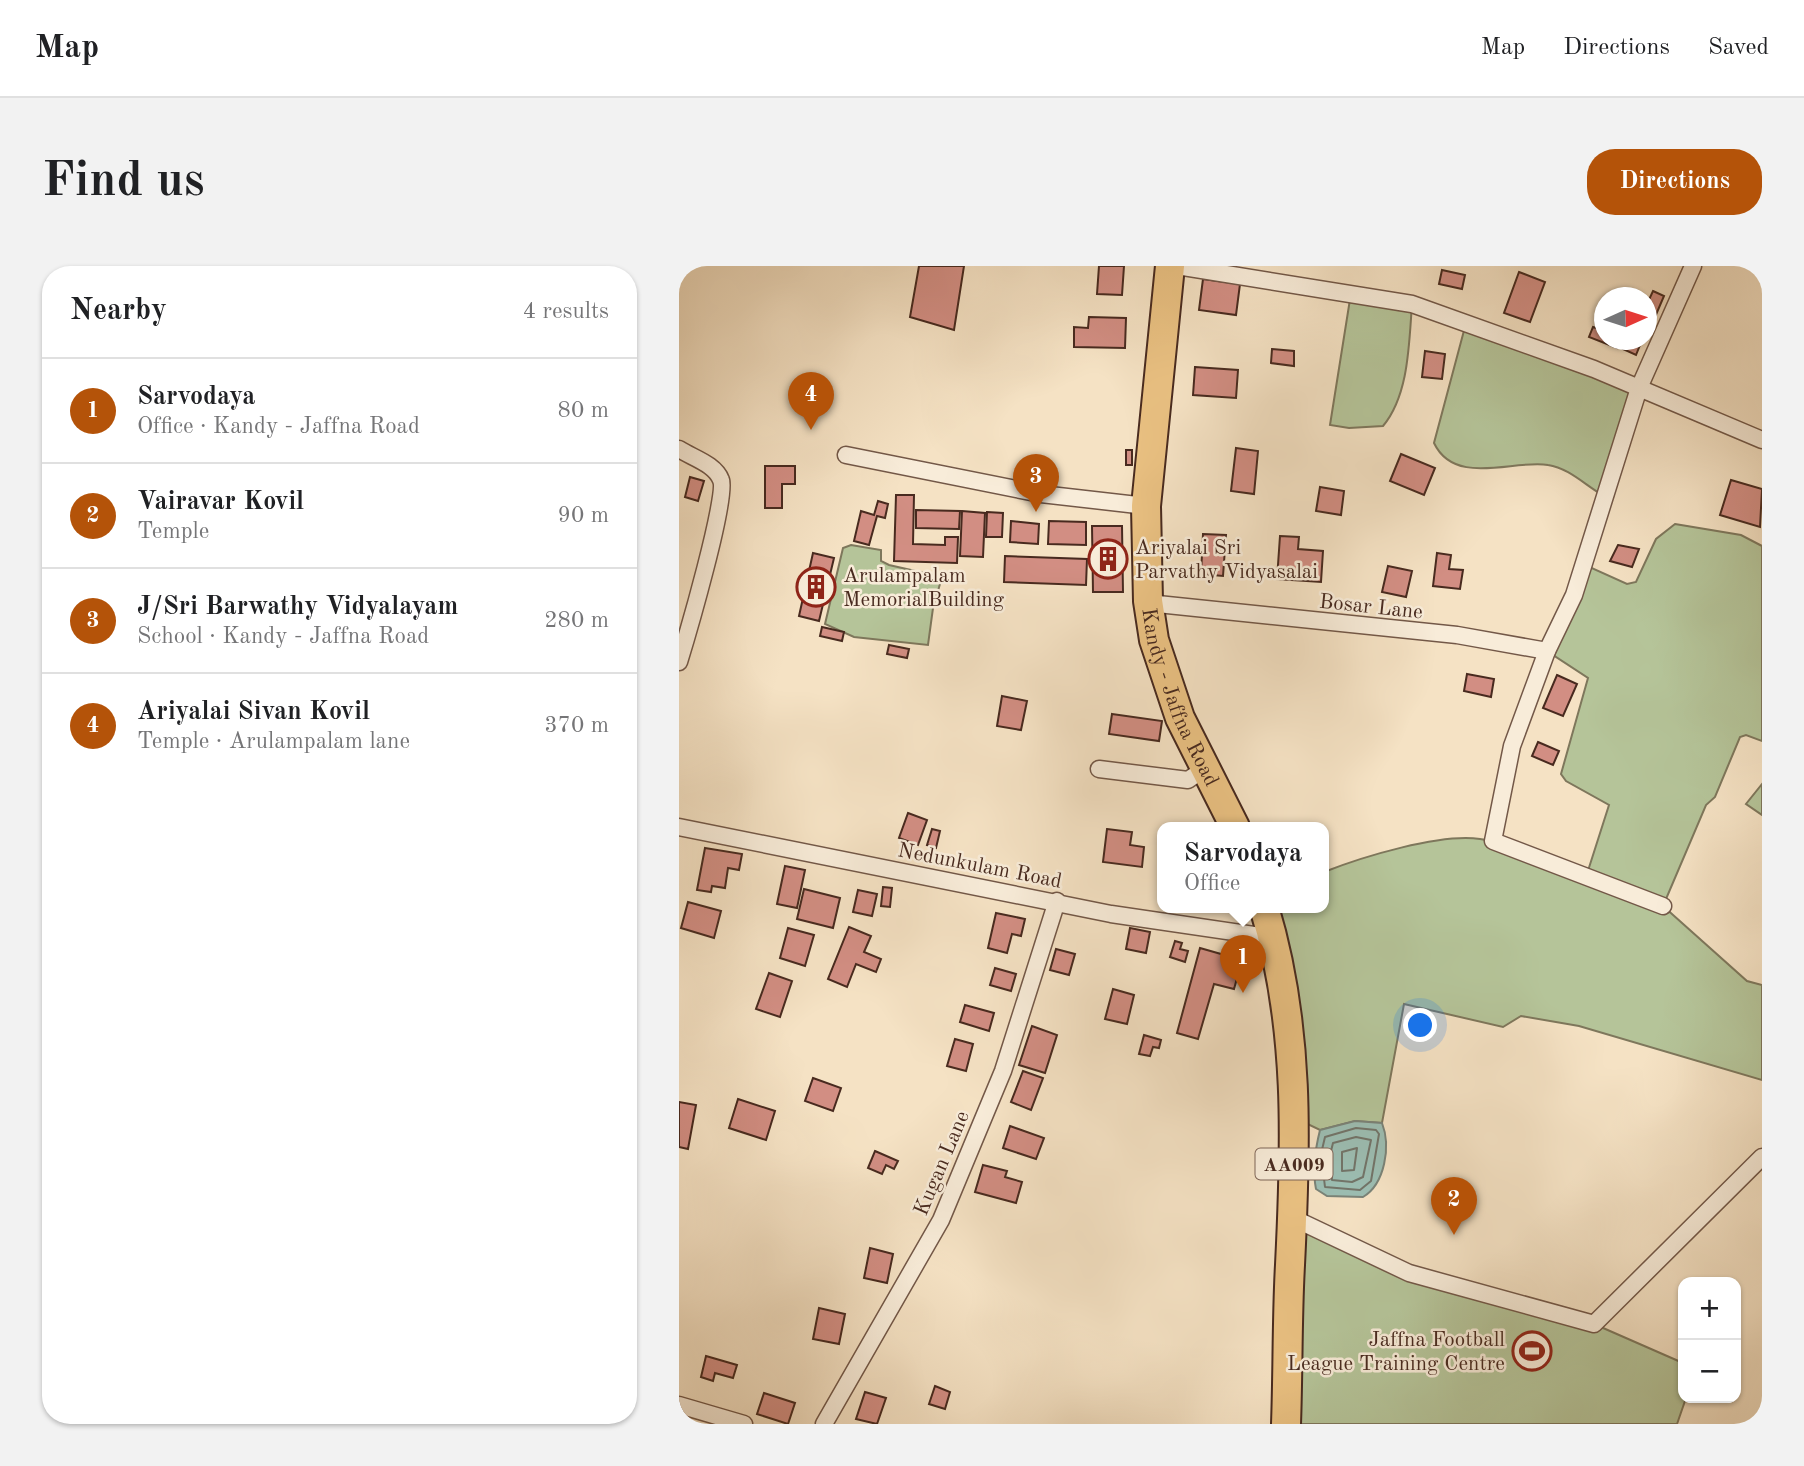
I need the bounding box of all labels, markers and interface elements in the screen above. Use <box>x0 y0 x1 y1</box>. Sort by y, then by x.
text: Map <box>35 32 99 65</box>
text: Map <box>1481 36 1525 60</box>
text: Directions <box>1563 36 1670 60</box>
text: Saved <box>1708 36 1769 60</box>
button: Directions <box>1587 149 1762 215</box>
text: Find us <box>42 158 205 207</box>
north arrow <box>1594 287 1657 350</box>
text: Nearby <box>70 296 167 326</box>
text: 4 results <box>523 300 609 323</box>
pin: 4 <box>788 372 834 430</box>
text: Sarvodaya <box>137 384 255 410</box>
text: 1 <box>86 399 100 422</box>
text: 80 m <box>558 399 609 422</box>
text: Office · Kandy - Jaffna Road <box>137 415 420 438</box>
pin: 3 <box>1013 454 1059 512</box>
text: Vairavar Kovil <box>137 489 304 515</box>
text: 2 <box>86 504 100 527</box>
text: 90 m <box>558 504 609 527</box>
text: Temple <box>137 520 209 543</box>
building icon: Ariyalai Sri Parvathy Vidyasalai <box>1087 538 1129 580</box>
place label: Ariyalai Sri Parvathy Vidyasalai <box>1135 538 1318 583</box>
building icon: Arulampalam MemorialBuilding <box>795 566 837 608</box>
place label: Arulampalam MemorialBuilding <box>843 566 1005 611</box>
street label: Bosar Lane <box>1318 592 1424 623</box>
text: J/Sri Barwathy Vidyalayam <box>137 594 458 620</box>
street label: Kandy - Jaffna Road <box>1137 607 1222 790</box>
text: 3 <box>86 609 100 632</box>
text: 280 m <box>544 609 609 632</box>
text: School · Kandy - Jaffna Road <box>137 625 429 648</box>
text: Ariyalai Sivan Kovil <box>137 699 370 725</box>
text: 4 <box>86 714 100 737</box>
text: 370 m <box>544 714 609 737</box>
text: Temple · Arulampalam lane <box>137 730 410 753</box>
popup <box>1157 822 1329 913</box>
street label: Nedunkulam Road <box>896 840 1064 893</box>
text: Sarvodaya <box>1184 841 1302 867</box>
text: Office <box>1184 872 1240 895</box>
pin: 1 <box>1220 935 1266 993</box>
your location <box>1403 1008 1437 1042</box>
street label: Kugan Lane <box>911 1108 974 1219</box>
road number: AA009 <box>1255 1148 1333 1180</box>
pin: 2 <box>1431 1177 1477 1235</box>
map controls <box>1678 1277 1741 1403</box>
button: + <box>1678 1277 1741 1340</box>
place label: Jaffna Football League Training Centre <box>1287 1330 1505 1375</box>
sports icon: Jaffna Football League Training Centre <box>1511 1330 1553 1372</box>
button: − <box>1678 1340 1741 1403</box>

